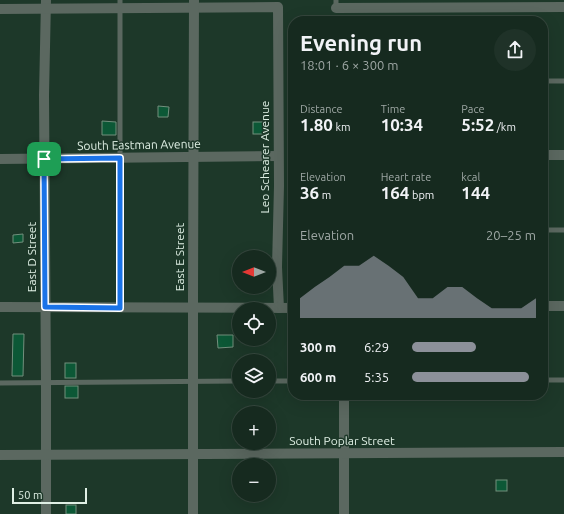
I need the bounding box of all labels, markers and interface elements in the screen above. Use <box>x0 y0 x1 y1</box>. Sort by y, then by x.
button: share <box>494 29 536 71</box>
text: Evening run <box>300 30 422 55</box>
text: 18:01 · 6 × 300 m <box>300 58 399 72</box>
street label: Leo Schearer Avenue <box>258 101 271 213</box>
text: Distance <box>300 103 343 115</box>
text: Time <box>381 103 405 115</box>
text: Pace <box>461 103 485 115</box>
text: 1.80 <box>300 115 333 134</box>
text: 10:34 <box>381 115 423 134</box>
text: 5:52 <box>461 115 494 134</box>
text: km <box>333 121 351 133</box>
text: /km <box>494 121 516 133</box>
street label: South Eastman Avenue <box>77 137 201 152</box>
pin <box>27 142 61 176</box>
icon: arrive <box>33 148 55 170</box>
text: Elevation <box>300 171 346 183</box>
text: Heart rate <box>381 171 431 183</box>
text: kcal <box>461 171 480 183</box>
text: 36 <box>300 183 319 202</box>
text: 164 <box>381 183 409 202</box>
text: 144 <box>461 183 490 202</box>
text: m <box>319 189 331 201</box>
text: bpm <box>409 189 434 201</box>
street label: East D Street <box>25 222 38 292</box>
street label: East E Street <box>173 222 186 291</box>
text: Elevation <box>300 228 354 242</box>
text: 20–25 m <box>486 228 536 242</box>
north arrow <box>232 250 276 294</box>
map controls <box>232 250 276 502</box>
button: locate <box>232 302 276 346</box>
text: 300 m <box>300 340 336 354</box>
text: 6:29 <box>364 340 389 354</box>
button: layers <box>232 354 276 398</box>
text: 600 m <box>300 370 336 384</box>
text: 5:35 <box>364 370 389 384</box>
button: + <box>232 406 276 450</box>
street label: South Poplar Street <box>289 434 395 447</box>
button: − <box>232 458 276 502</box>
scale bar <box>12 486 87 505</box>
text: 50 m <box>18 489 42 501</box>

